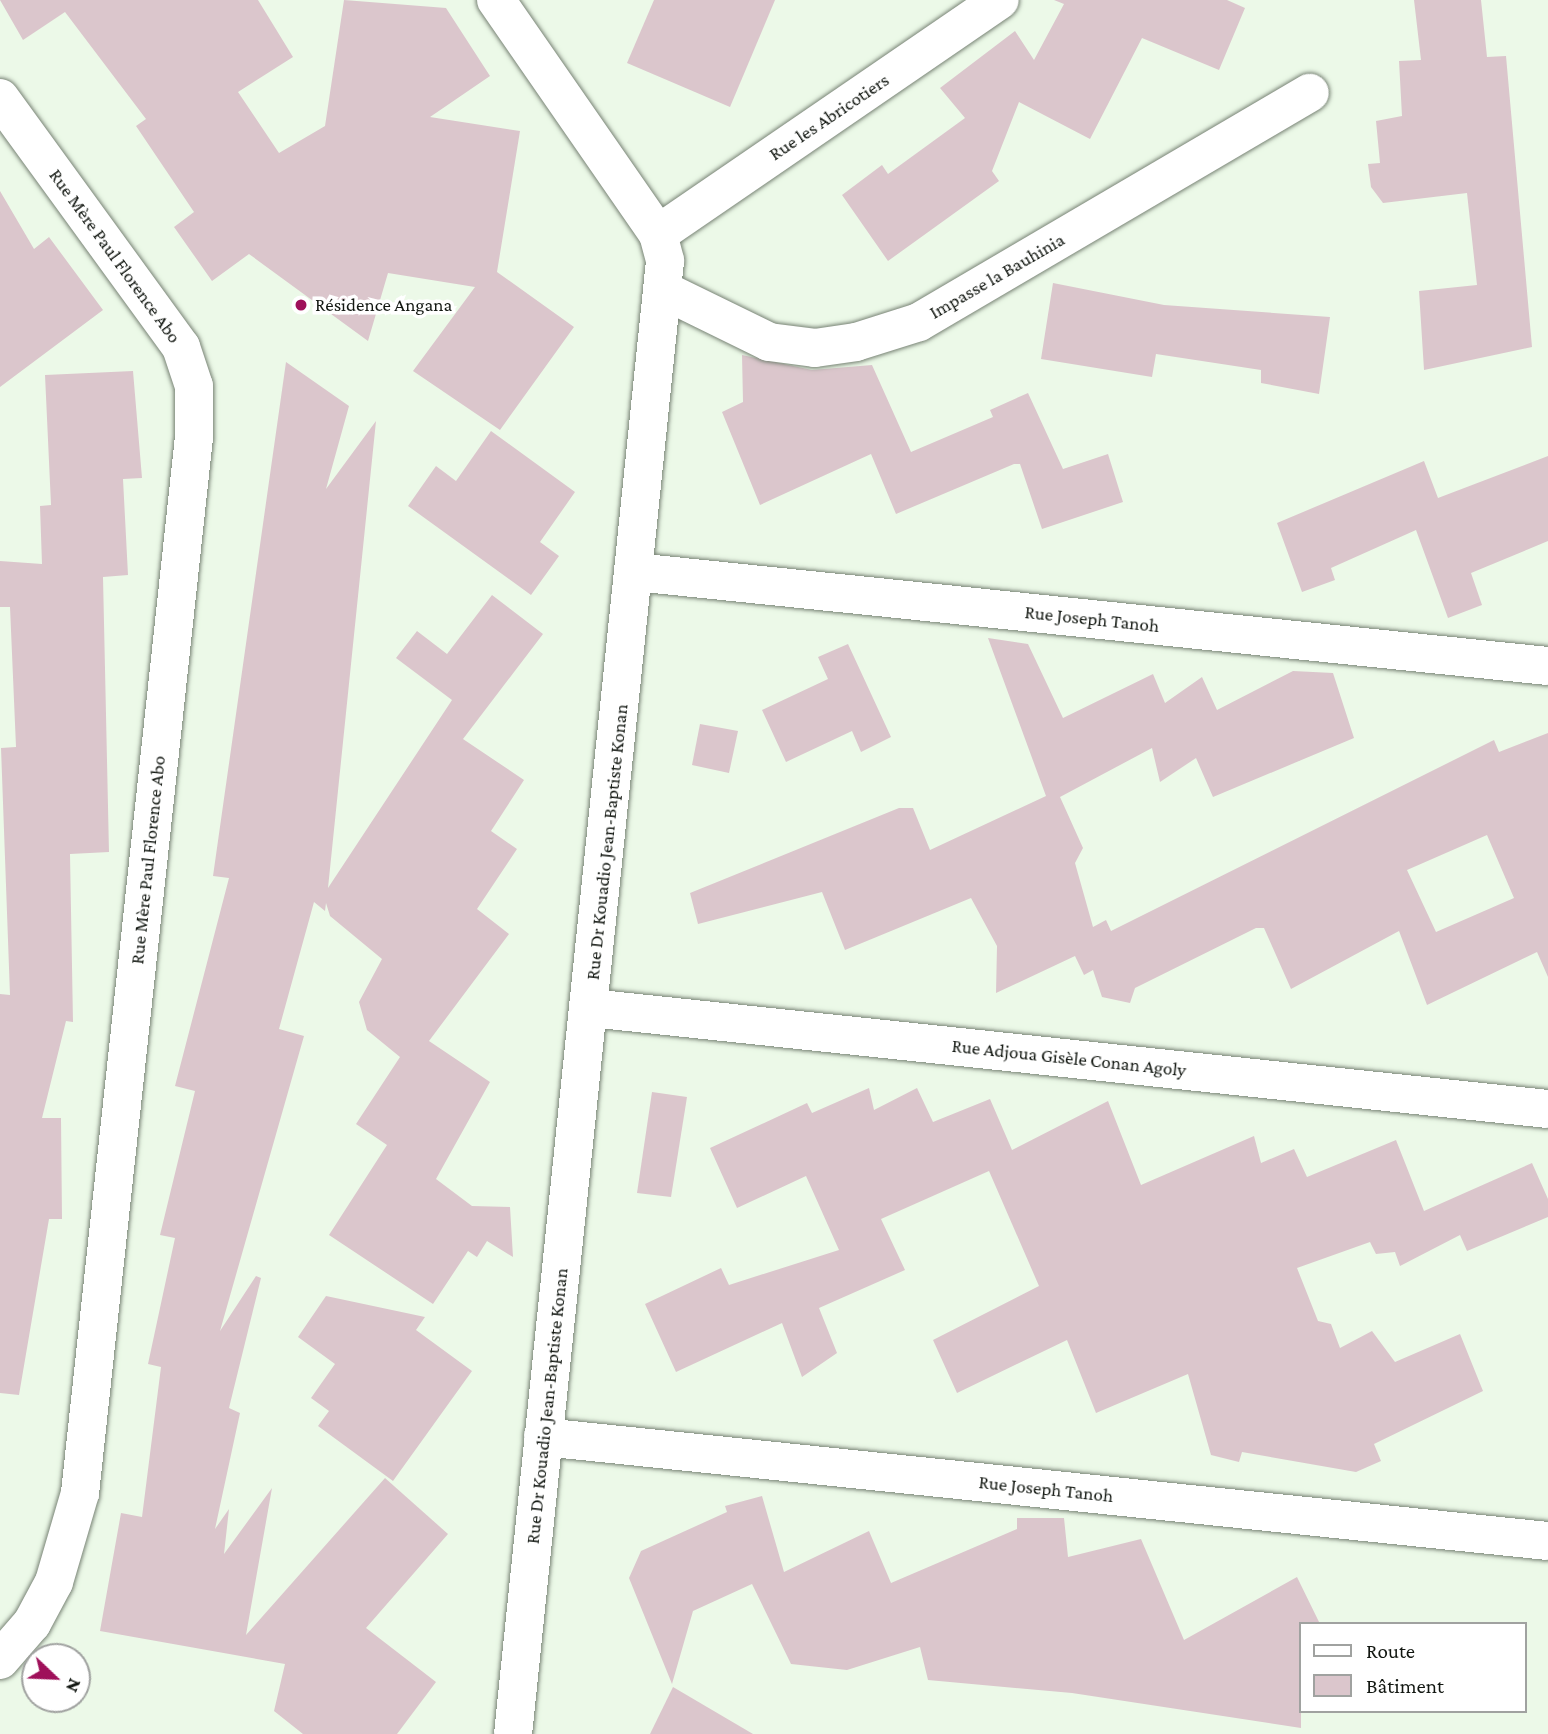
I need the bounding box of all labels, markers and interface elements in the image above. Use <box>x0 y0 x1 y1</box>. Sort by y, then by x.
street label: Rue les Abricotiers <box>765 68 893 166</box>
street label: Rue Mère Paul Florence Abo <box>44 164 186 348</box>
street label: Impasse la Bauhinia <box>925 228 1069 324</box>
place label: Résidence Angana <box>315 294 452 316</box>
marker: Résidence Angana <box>293 297 309 313</box>
street label: Rue Joseph Tanoh <box>1024 601 1160 637</box>
street label: Rue Dr Kouadio Jean-Baptiste Konan <box>581 703 633 981</box>
street label: Rue Mère Paul Florence Abo <box>126 755 170 965</box>
street label: Rue Adjoua Gisèle Conan Agoly <box>951 1034 1187 1082</box>
street label: Rue Dr Kouadio Jean-Baptiste Konan <box>521 1267 573 1545</box>
street label: Rue Joseph Tanoh <box>978 1471 1114 1507</box>
legend <box>1300 1622 1527 1713</box>
text: Route <box>1366 1639 1415 1663</box>
north arrow <box>21 1643 91 1713</box>
text: Bâtiment <box>1366 1674 1444 1698</box>
text: N <box>62 1676 86 1696</box>

